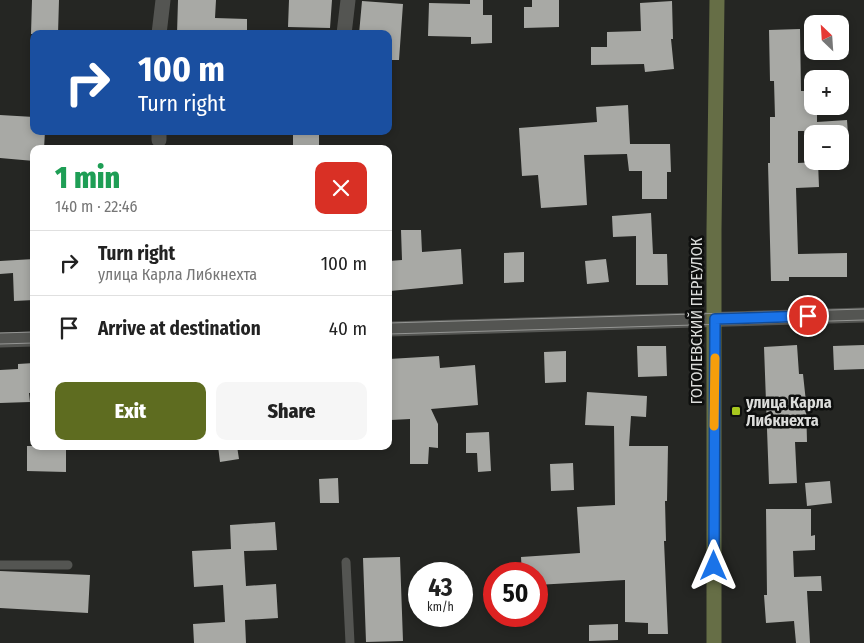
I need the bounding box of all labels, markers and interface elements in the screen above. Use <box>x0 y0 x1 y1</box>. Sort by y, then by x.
north arrow <box>804 15 849 60</box>
map controls <box>804 15 849 170</box>
text: 100 m <box>138 48 225 90</box>
icon: right <box>55 50 120 115</box>
button: + <box>804 70 849 115</box>
text: Turn right <box>138 90 226 117</box>
button: − <box>804 125 849 170</box>
text: 1 min <box>55 160 120 196</box>
button: close <box>315 162 367 214</box>
text: 140 m · 22:46 <box>55 197 137 216</box>
street label: ГОГОЛЕВСКИЙ ПЕРЕУЛОК <box>687 237 706 404</box>
text: Turn right <box>98 242 175 265</box>
icon: right <box>55 249 83 277</box>
text: 100 m <box>321 252 367 275</box>
text: улица Карла Либкнехта <box>98 265 257 284</box>
pin <box>787 295 829 337</box>
icon: arrive <box>794 302 822 330</box>
icon: arrive <box>55 314 83 342</box>
text: Arrive at destination <box>98 317 261 340</box>
text: 40 m <box>329 317 367 340</box>
button: Exit <box>55 382 206 440</box>
button: Share <box>216 382 367 440</box>
place label: улица Карла Либкнехта <box>745 393 832 430</box>
marker: улица Карла Либкнехта <box>730 405 742 417</box>
position arrow <box>687 539 739 591</box>
speed limit sign: 50 <box>483 562 548 627</box>
text: 43 <box>428 573 453 603</box>
text: km/h <box>427 600 454 614</box>

